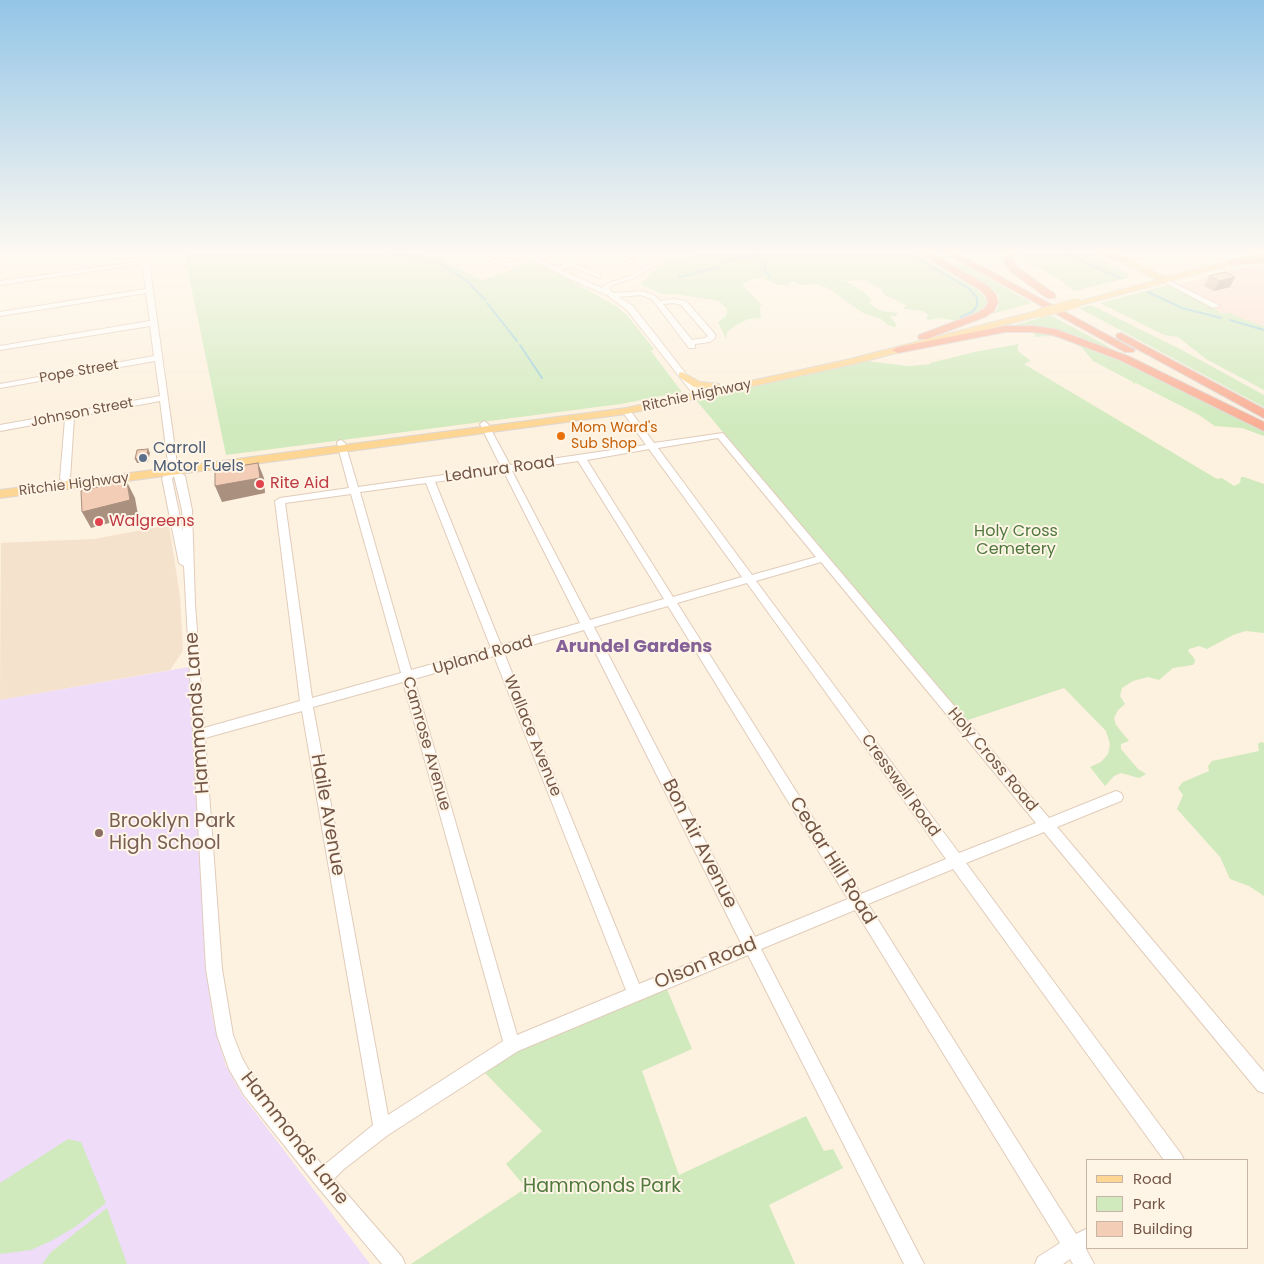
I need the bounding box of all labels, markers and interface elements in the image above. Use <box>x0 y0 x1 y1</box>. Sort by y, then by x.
street label: Pope Street <box>38 357 120 387</box>
street label: Ritchie Highway <box>641 376 753 416</box>
street label: Johnson Street <box>29 395 135 431</box>
place label: Mom Ward's Sub Shop <box>571 420 658 452</box>
marker: Mom Ward's Sub Shop <box>555 430 567 442</box>
place label: Carroll Motor Fuels <box>153 439 244 477</box>
marker: Carroll Motor Fuels <box>137 452 149 464</box>
street label: Lednura Road <box>444 453 556 487</box>
street label: Ritchie Highway <box>18 470 130 500</box>
place label: Rite Aid <box>270 474 329 494</box>
marker: Rite Aid <box>254 478 266 490</box>
place label: Walgreens <box>109 512 195 532</box>
marker: Walgreens <box>93 516 105 528</box>
park label: Holy Cross Cemetery <box>974 522 1058 560</box>
street label: Hammonds Lane <box>181 631 215 795</box>
street label: Upland Road <box>431 633 535 679</box>
district label: Arundel Gardens <box>556 636 712 658</box>
street label: Wallace Avenue <box>499 673 565 799</box>
street label: Camrose Avenue <box>398 675 454 813</box>
street label: Holy Cross Road <box>943 704 1041 816</box>
street label: Cresswell Road <box>856 731 944 841</box>
street label: Haile Avenue <box>305 752 349 878</box>
street label: Bon Air Avenue <box>657 776 741 912</box>
street label: Cedar Hill Road <box>784 793 880 929</box>
place label: Brooklyn Park High School <box>109 811 235 855</box>
marker: Brooklyn Park High School <box>93 827 105 839</box>
street label: Olson Road <box>652 933 760 995</box>
street label: Hammonds Lane <box>235 1068 353 1210</box>
legend <box>1086 1159 1249 1249</box>
text: Road <box>1133 1168 1172 1189</box>
park label: Hammonds Park <box>523 1176 681 1198</box>
text: Park <box>1133 1193 1165 1214</box>
text: Building <box>1133 1218 1193 1239</box>

